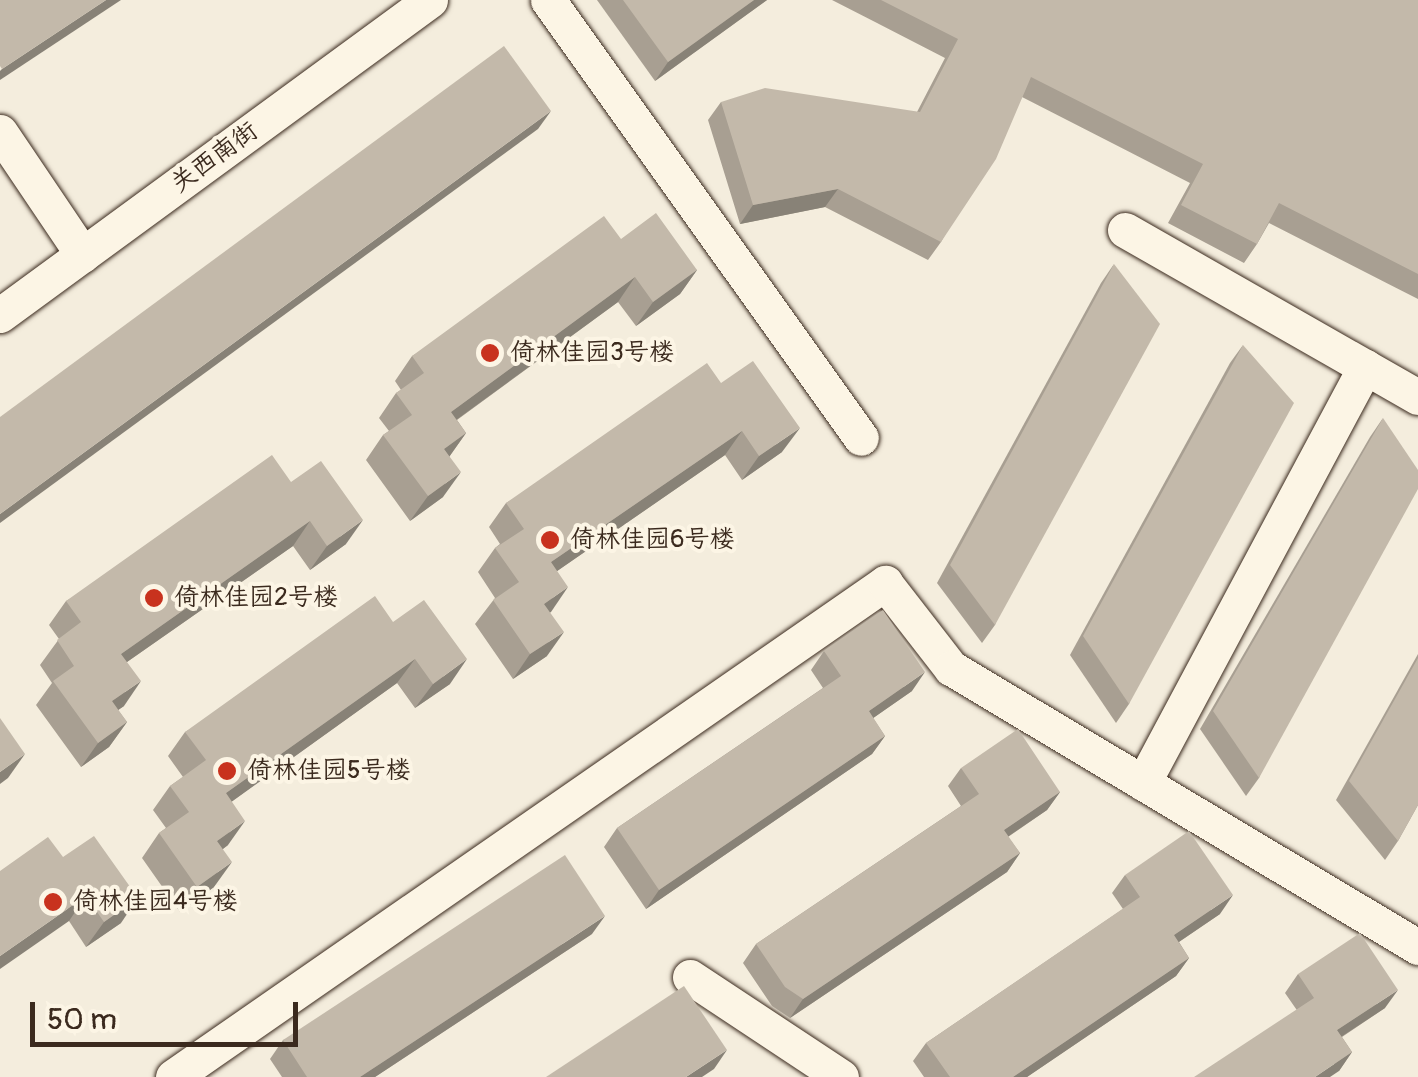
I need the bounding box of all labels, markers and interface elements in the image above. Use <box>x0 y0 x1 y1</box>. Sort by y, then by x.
street label: 关西南街 <box>166 116 264 200</box>
place label: 倚林佳园3号楼 <box>510 338 674 368</box>
marker: 倚林佳园3号楼 <box>479 342 501 364</box>
place label: 倚林佳园6号楼 <box>570 525 735 555</box>
marker: 倚林佳园6号楼 <box>539 529 561 551</box>
place label: 倚林佳园2号楼 <box>174 583 338 613</box>
marker: 倚林佳园2号楼 <box>143 587 165 609</box>
place label: 倚林佳园5号楼 <box>247 756 411 786</box>
marker: 倚林佳园5号楼 <box>216 760 238 782</box>
place label: 倚林佳园4号楼 <box>73 887 237 917</box>
marker: 倚林佳园4号楼 <box>42 891 64 913</box>
scale bar <box>35 982 302 1044</box>
text: 50 m <box>47 1001 117 1038</box>

